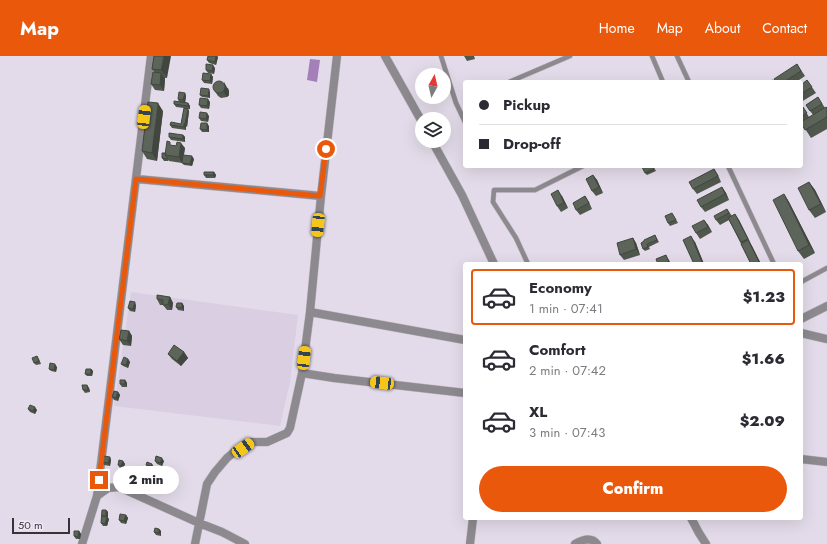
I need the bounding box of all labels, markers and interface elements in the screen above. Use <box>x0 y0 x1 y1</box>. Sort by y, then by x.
text: Map <box>20 15 59 42</box>
text: Home <box>599 18 635 38</box>
text: Map <box>657 18 683 38</box>
text: About <box>705 18 740 38</box>
text: Contact <box>762 18 807 38</box>
north arrow <box>415 68 451 104</box>
map controls <box>415 68 451 148</box>
text: Pickup <box>503 94 550 116</box>
car <box>137 104 151 130</box>
button: layers <box>415 112 451 148</box>
text: Drop-off <box>503 133 561 155</box>
route start <box>317 140 335 158</box>
car <box>311 212 325 238</box>
text: Economy <box>529 277 592 299</box>
icon: car <box>481 279 517 315</box>
text: $1.23 <box>743 286 785 308</box>
text: 1 min · 07:41 <box>529 299 603 318</box>
text: Comfort <box>529 339 586 361</box>
icon: car <box>481 341 517 377</box>
car <box>297 345 311 371</box>
text: $1.66 <box>742 348 785 370</box>
text: 2 min · 07:42 <box>529 361 606 380</box>
car <box>369 376 395 390</box>
text: XL <box>529 401 547 423</box>
icon: car <box>481 403 517 439</box>
text: $2.09 <box>740 410 785 432</box>
text: 3 min · 07:43 <box>529 423 605 442</box>
car <box>230 436 256 460</box>
callout: 2 min <box>113 466 179 494</box>
button: Confirm <box>479 466 787 512</box>
text: 2 min <box>129 470 163 489</box>
route end <box>90 471 108 489</box>
scale bar <box>12 516 70 535</box>
text: 50 m <box>18 517 43 533</box>

